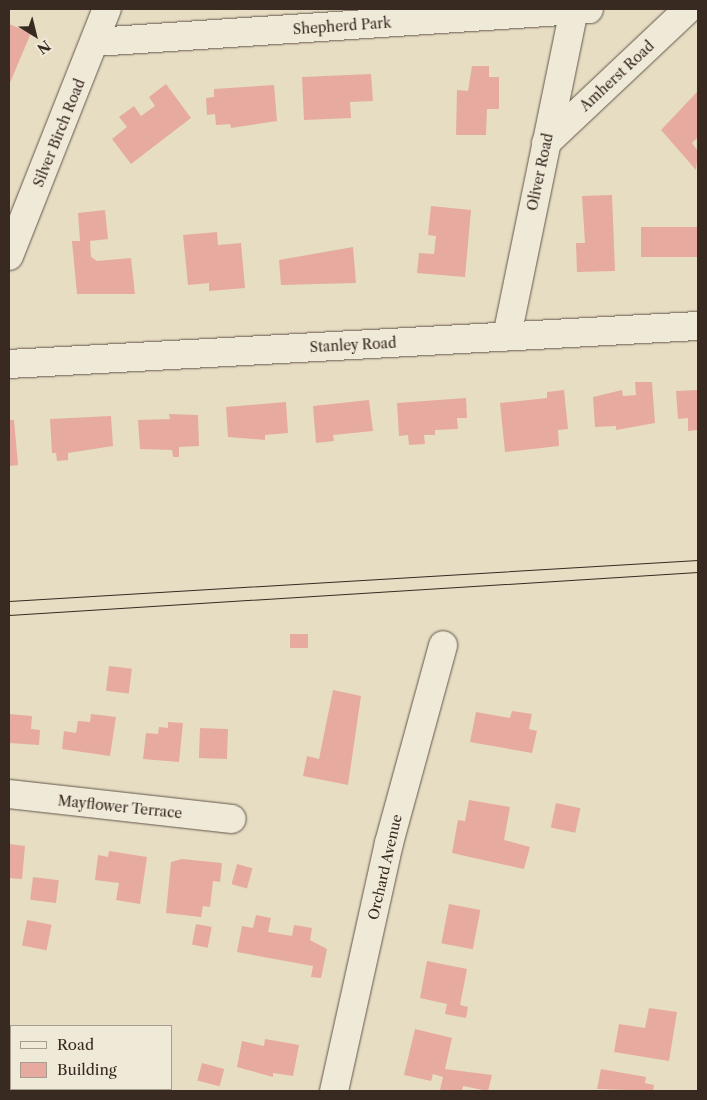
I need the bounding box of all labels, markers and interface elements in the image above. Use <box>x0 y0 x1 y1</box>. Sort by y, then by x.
north arrow <box>10 10 60 60</box>
street label: Shepherd Park <box>292 14 392 38</box>
text: N <box>34 36 54 58</box>
street label: Amherst Road <box>576 37 658 115</box>
street label: Silver Birch Road <box>30 76 88 190</box>
street label: Oliver Road <box>524 132 556 212</box>
street label: Stanley Road <box>309 334 397 356</box>
street label: Mayflower Terrace <box>57 792 183 822</box>
street label: Orchard Avenue <box>365 812 405 922</box>
legend <box>10 1025 172 1090</box>
text: Road <box>57 1035 94 1054</box>
text: Building <box>57 1060 117 1079</box>

